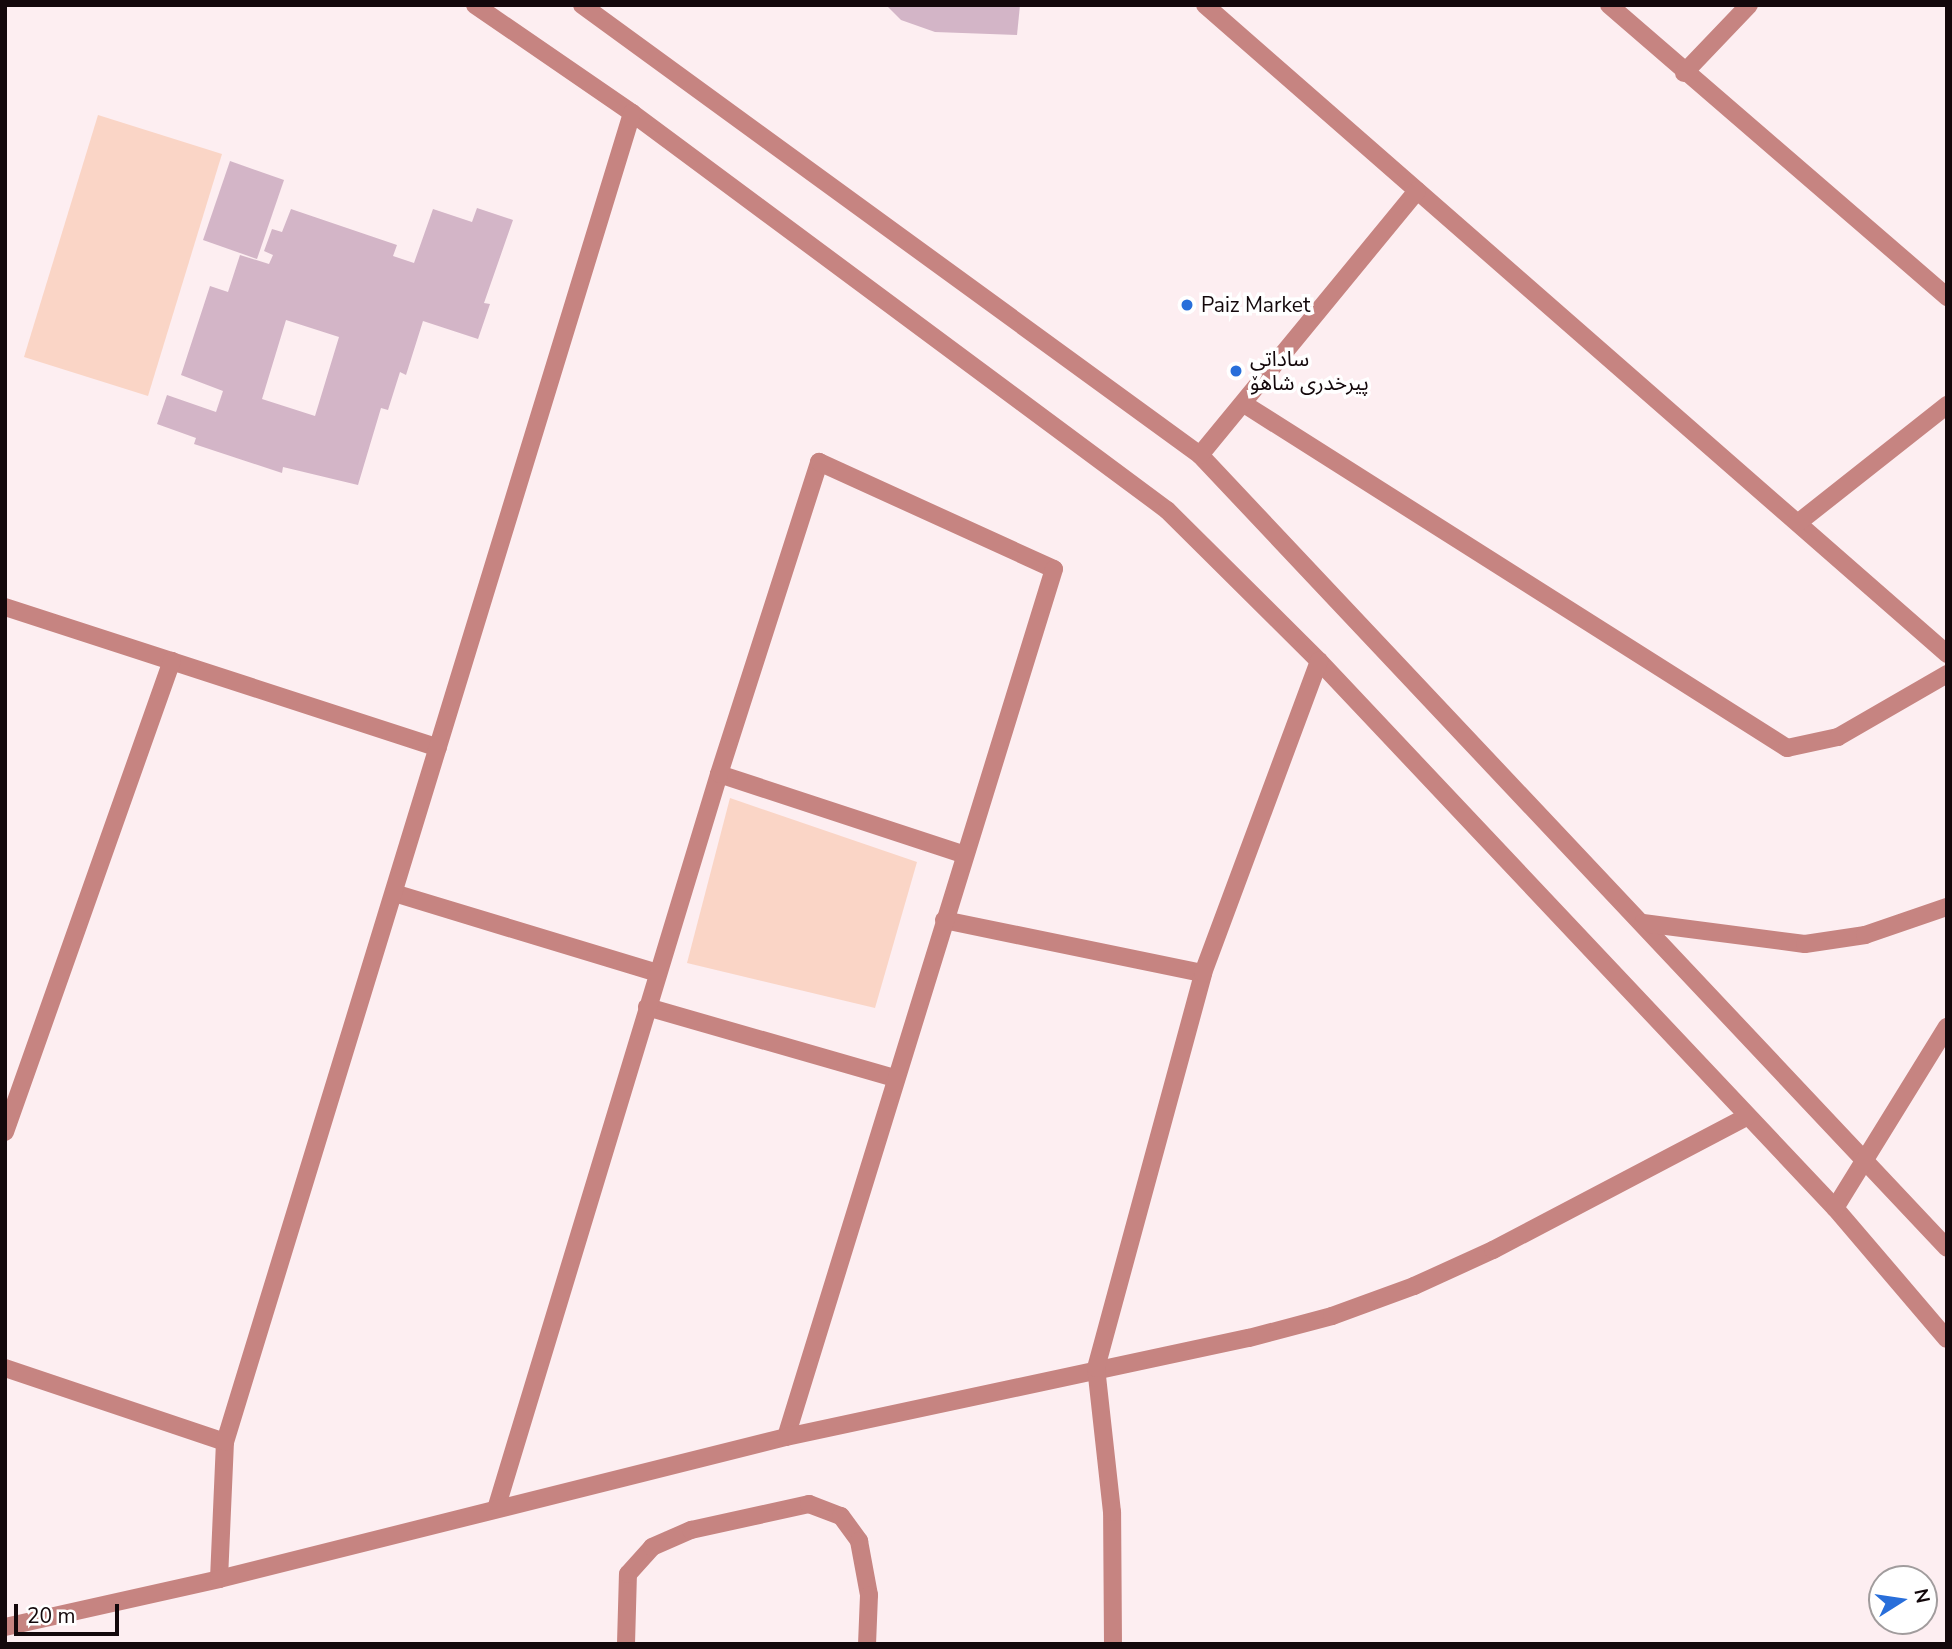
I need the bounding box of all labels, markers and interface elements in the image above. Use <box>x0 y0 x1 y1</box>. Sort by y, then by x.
place label: Paiz Market <box>1201 292 1310 318</box>
marker: Paiz Market <box>1179 297 1195 313</box>
place label: ساداتی پیرخدری شاهۆ <box>1250 346 1369 396</box>
marker: ساداتی پیرخدری شاهۆ <box>1228 363 1244 379</box>
north arrow <box>1868 1565 1938 1635</box>
text: N <box>1907 1586 1936 1606</box>
scale bar <box>18 1590 122 1634</box>
text: 20 m <box>27 1602 76 1630</box>

